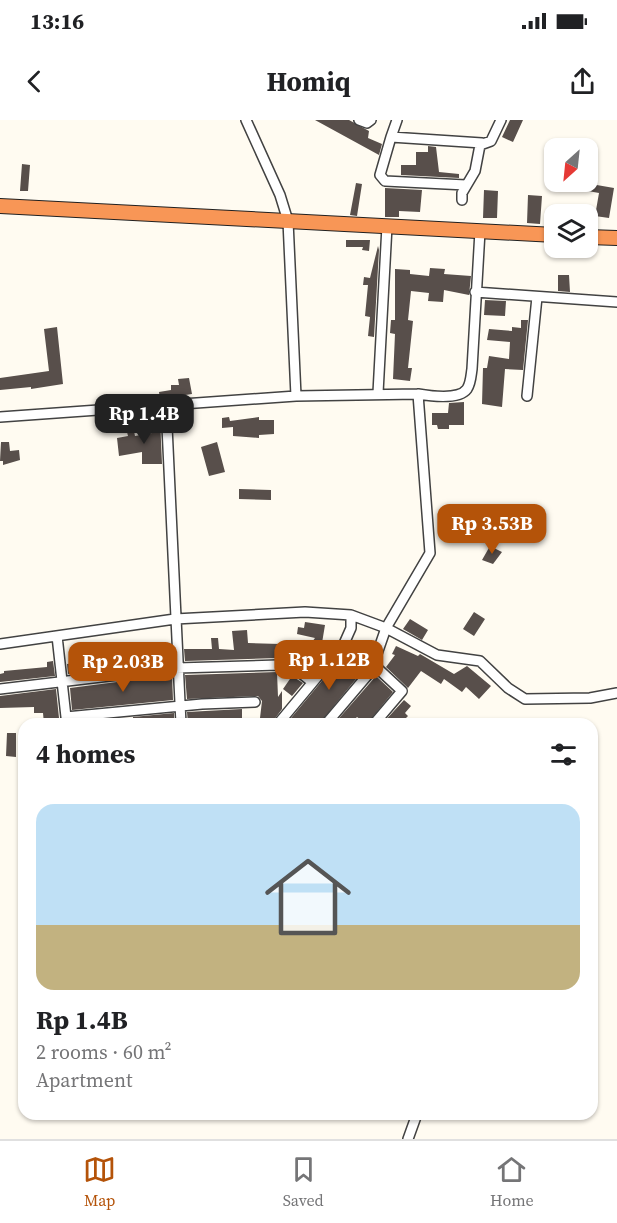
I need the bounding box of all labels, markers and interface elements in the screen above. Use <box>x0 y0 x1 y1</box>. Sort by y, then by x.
text: 13:16 <box>30 6 84 36</box>
text: Homiq <box>267 63 350 100</box>
icon: back <box>18 65 51 98</box>
icon: share <box>566 65 599 98</box>
north arrow <box>544 138 598 192</box>
map controls <box>544 138 598 258</box>
button: layers <box>544 204 598 258</box>
pin: Rp 1.4B <box>89 394 199 445</box>
text: Rp 1.4B <box>109 399 179 427</box>
pin: Rp 3.53B <box>430 504 554 555</box>
text: Rp 3.53B <box>451 509 533 537</box>
pin: Rp 1.12B <box>267 640 391 691</box>
pin: Rp 2.03B <box>61 642 185 693</box>
text: Rp 1.12B <box>288 645 370 673</box>
text: Rp 2.03B <box>82 647 164 675</box>
text: 4 homes <box>36 736 135 772</box>
icon: filters <box>547 738 580 771</box>
icon: home <box>254 843 362 951</box>
text: Rp 1.4B <box>36 1002 128 1038</box>
text: 2 rooms · 60 m² <box>36 1038 172 1066</box>
text: Apartment <box>36 1066 133 1094</box>
tab: Map <box>83 1153 116 1211</box>
tab: Saved <box>283 1153 324 1211</box>
tab: Home <box>490 1153 534 1211</box>

